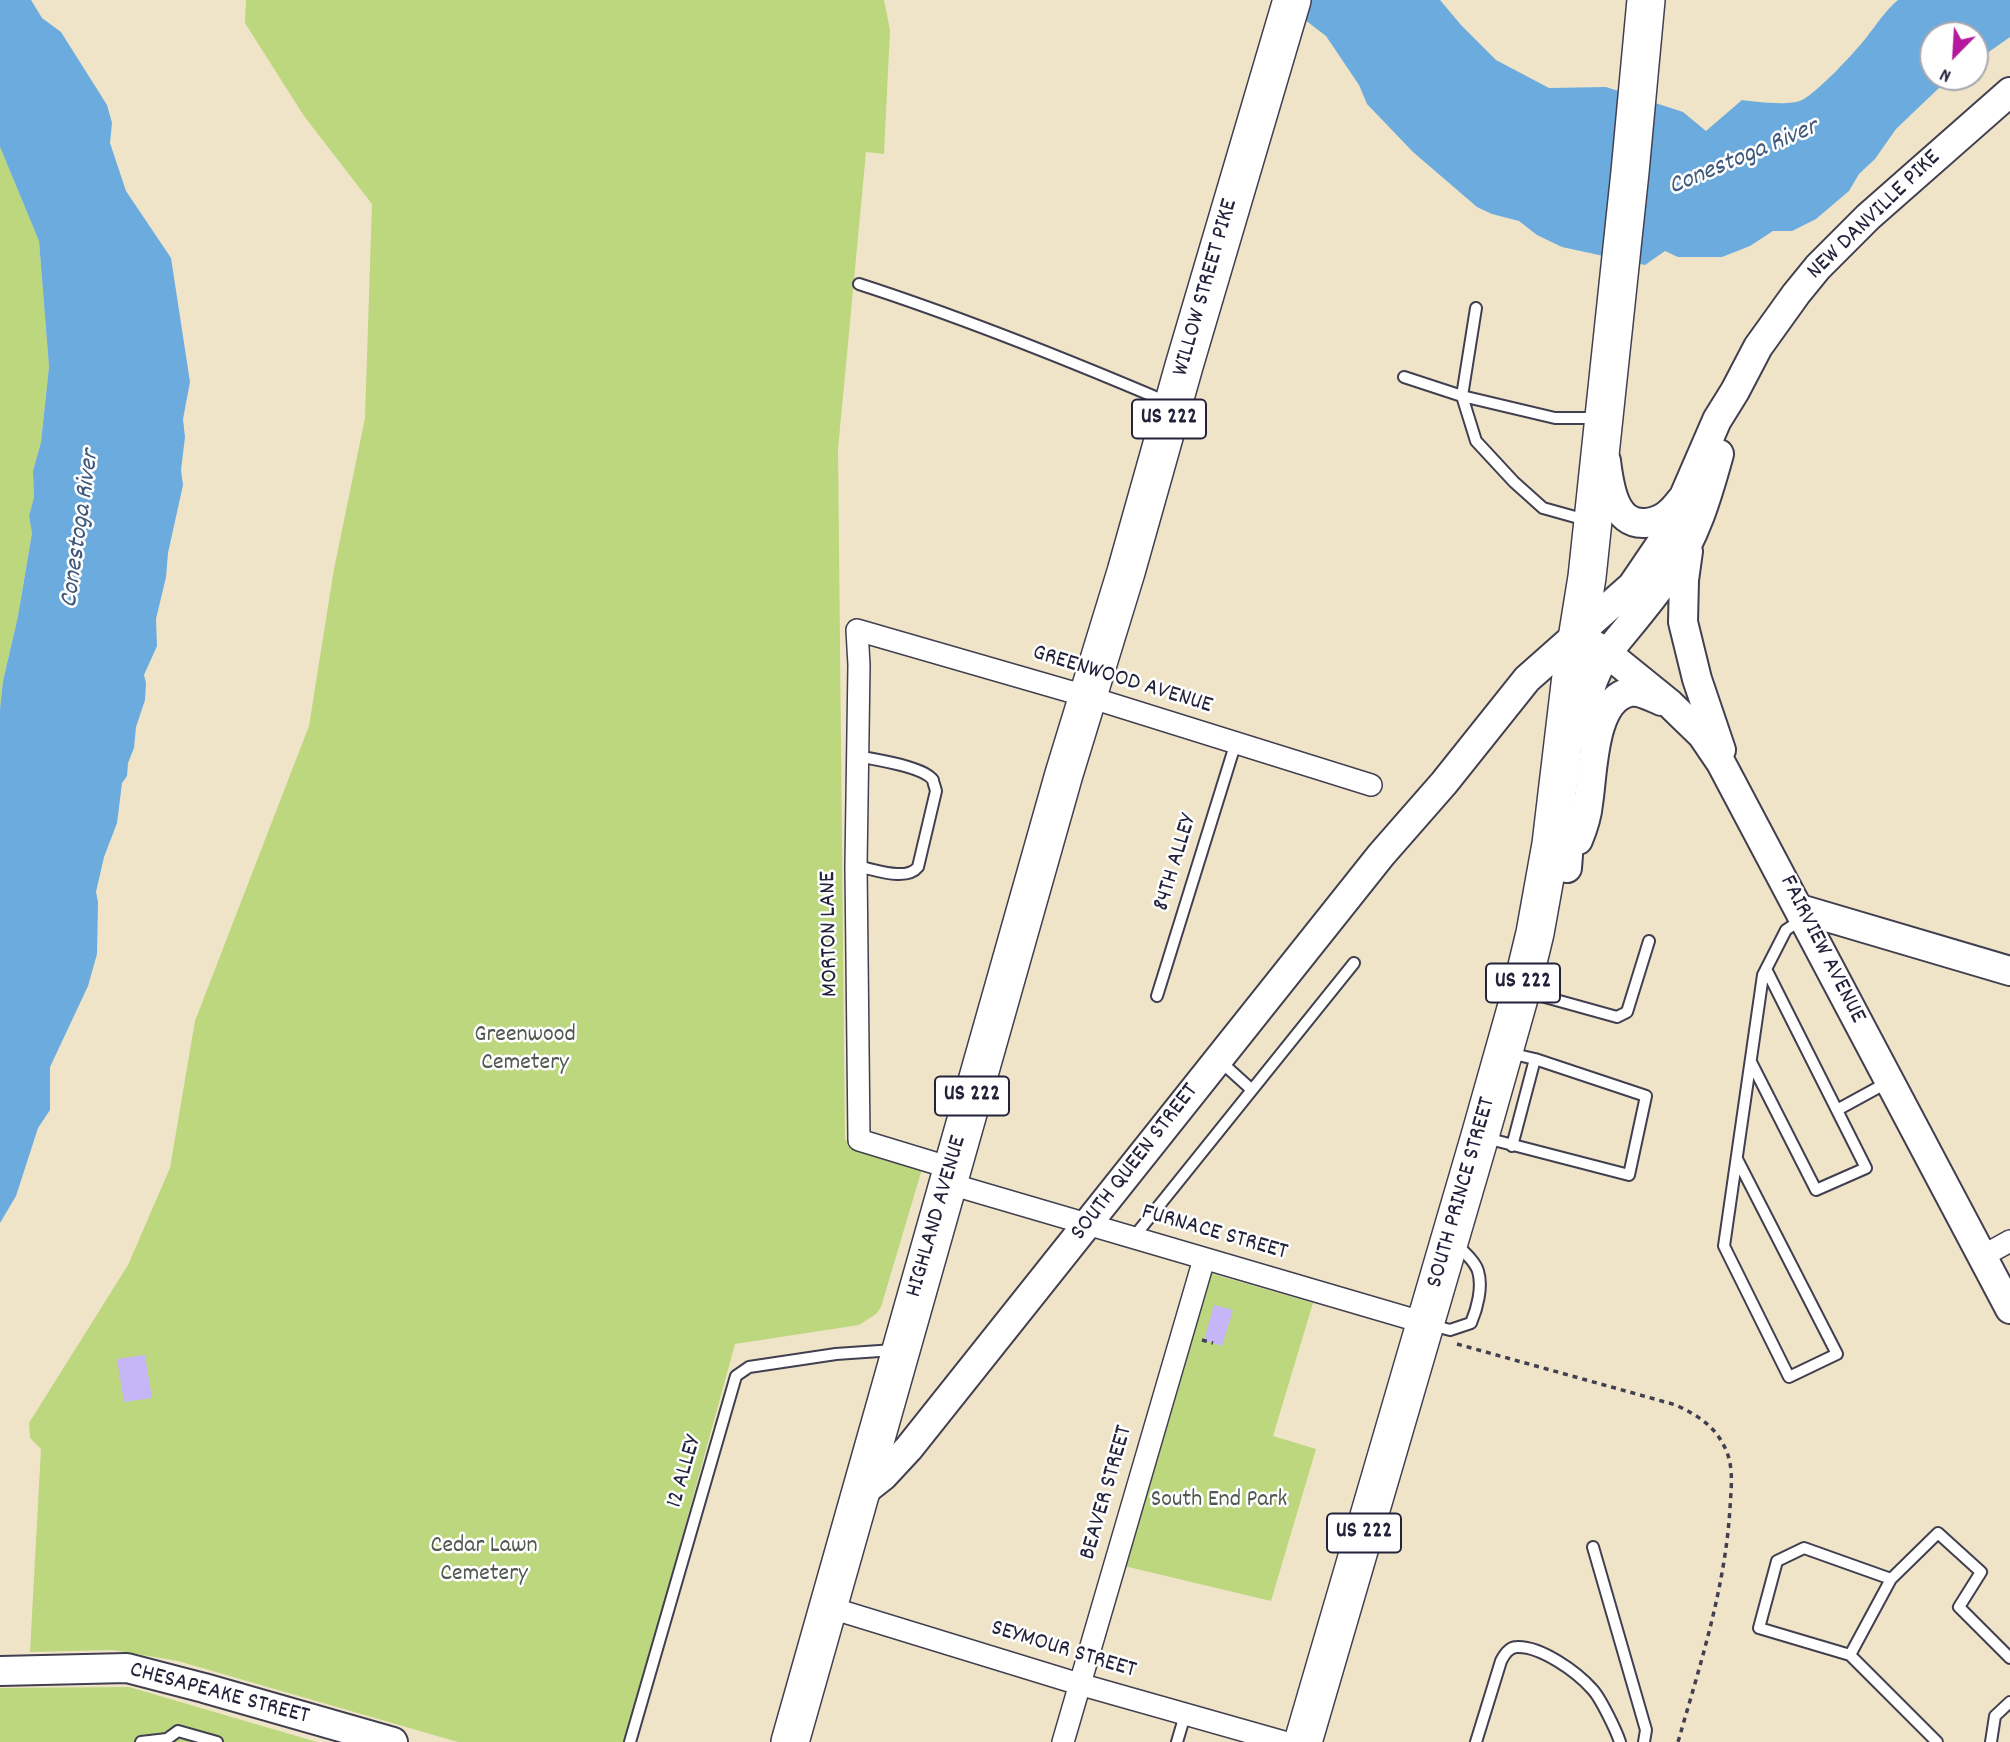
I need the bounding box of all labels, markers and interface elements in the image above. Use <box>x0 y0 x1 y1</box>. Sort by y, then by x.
north arrow <box>1919 21 1989 91</box>
text: N <box>1936 60 1956 88</box>
water label: Conestoga River <box>1665 114 1823 204</box>
street label: NEW DANVILLE PIKE <box>1802 145 1948 287</box>
street label: WILLOW STREET PIKE <box>1168 196 1246 380</box>
road number: US 222 <box>1132 400 1206 438</box>
water label: Conestoga River <box>55 448 109 610</box>
street label: GREENWOOD AVENUE <box>1029 640 1215 722</box>
street label: 84TH ALLEY <box>1149 811 1205 915</box>
street label: MORTON LANE <box>816 871 846 997</box>
street label: FAIRVIEW AVENUE <box>1771 871 1871 1029</box>
road number: US 222 <box>1486 964 1560 1002</box>
park label: Greenwood Cemetery <box>474 1023 576 1079</box>
road number: US 222 <box>935 1077 1009 1116</box>
street label: SOUTH QUEEN STREET <box>1066 1079 1206 1247</box>
street label: SOUTH PRINCE STREET <box>1422 1094 1504 1292</box>
street label: HIGHLAND AVENUE <box>901 1133 975 1301</box>
street label: FURNACE STREET <box>1138 1199 1290 1269</box>
street label: BEAVER STREET <box>1075 1423 1141 1563</box>
street label: 12 ALLEY <box>662 1433 710 1511</box>
park label: South End Park <box>1151 1488 1287 1516</box>
road number: US 222 <box>1327 1514 1401 1552</box>
park label: Cedar Lawn Cemetery <box>431 1534 537 1590</box>
street label: SEYMOUR STREET <box>987 1615 1139 1687</box>
street label: CHESAPEAKE STREET <box>126 1657 312 1733</box>

